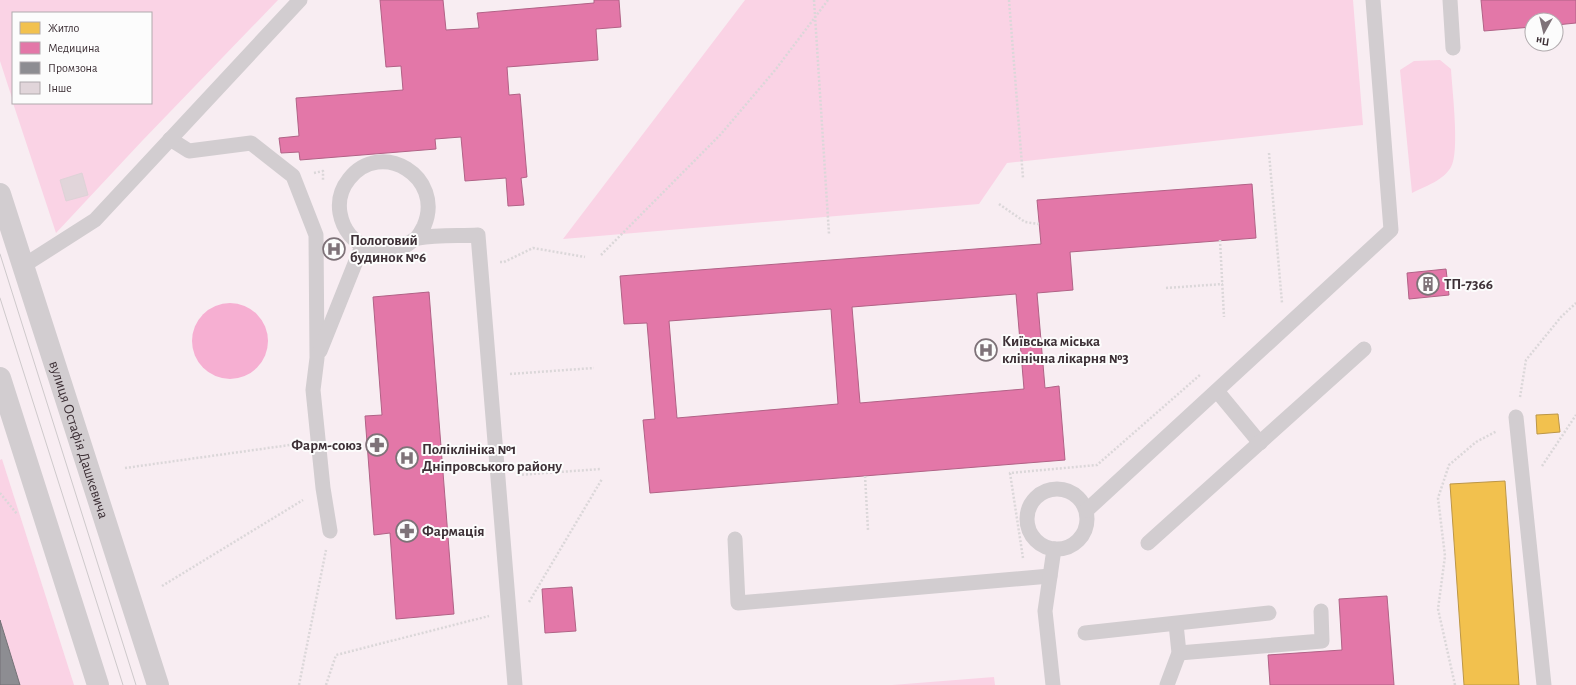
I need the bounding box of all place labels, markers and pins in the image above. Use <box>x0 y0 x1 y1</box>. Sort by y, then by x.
place label: Пологовий будинок №6 <box>350 233 426 265</box>
hospital icon: Пологовий будинок №6 <box>321 236 347 262</box>
building icon: ТП-7366 <box>1415 271 1441 297</box>
place label: ТП-7366 <box>1444 277 1493 292</box>
place label: Київська міська клінічна лікарня №3 <box>1002 334 1129 366</box>
hospital icon: Київська міська клінічна лікарня №3 <box>973 337 999 363</box>
pharmacy icon: Фарм-союз <box>364 432 390 458</box>
place label: Фарм-союз <box>291 438 362 453</box>
place label: Поліклініка №1 Дніпровського району <box>422 442 562 474</box>
hospital icon: Поліклініка №1 Дніпровського району <box>394 445 420 471</box>
pharmacy icon: Фармація <box>394 518 420 544</box>
place label: Фармація <box>422 524 485 539</box>

